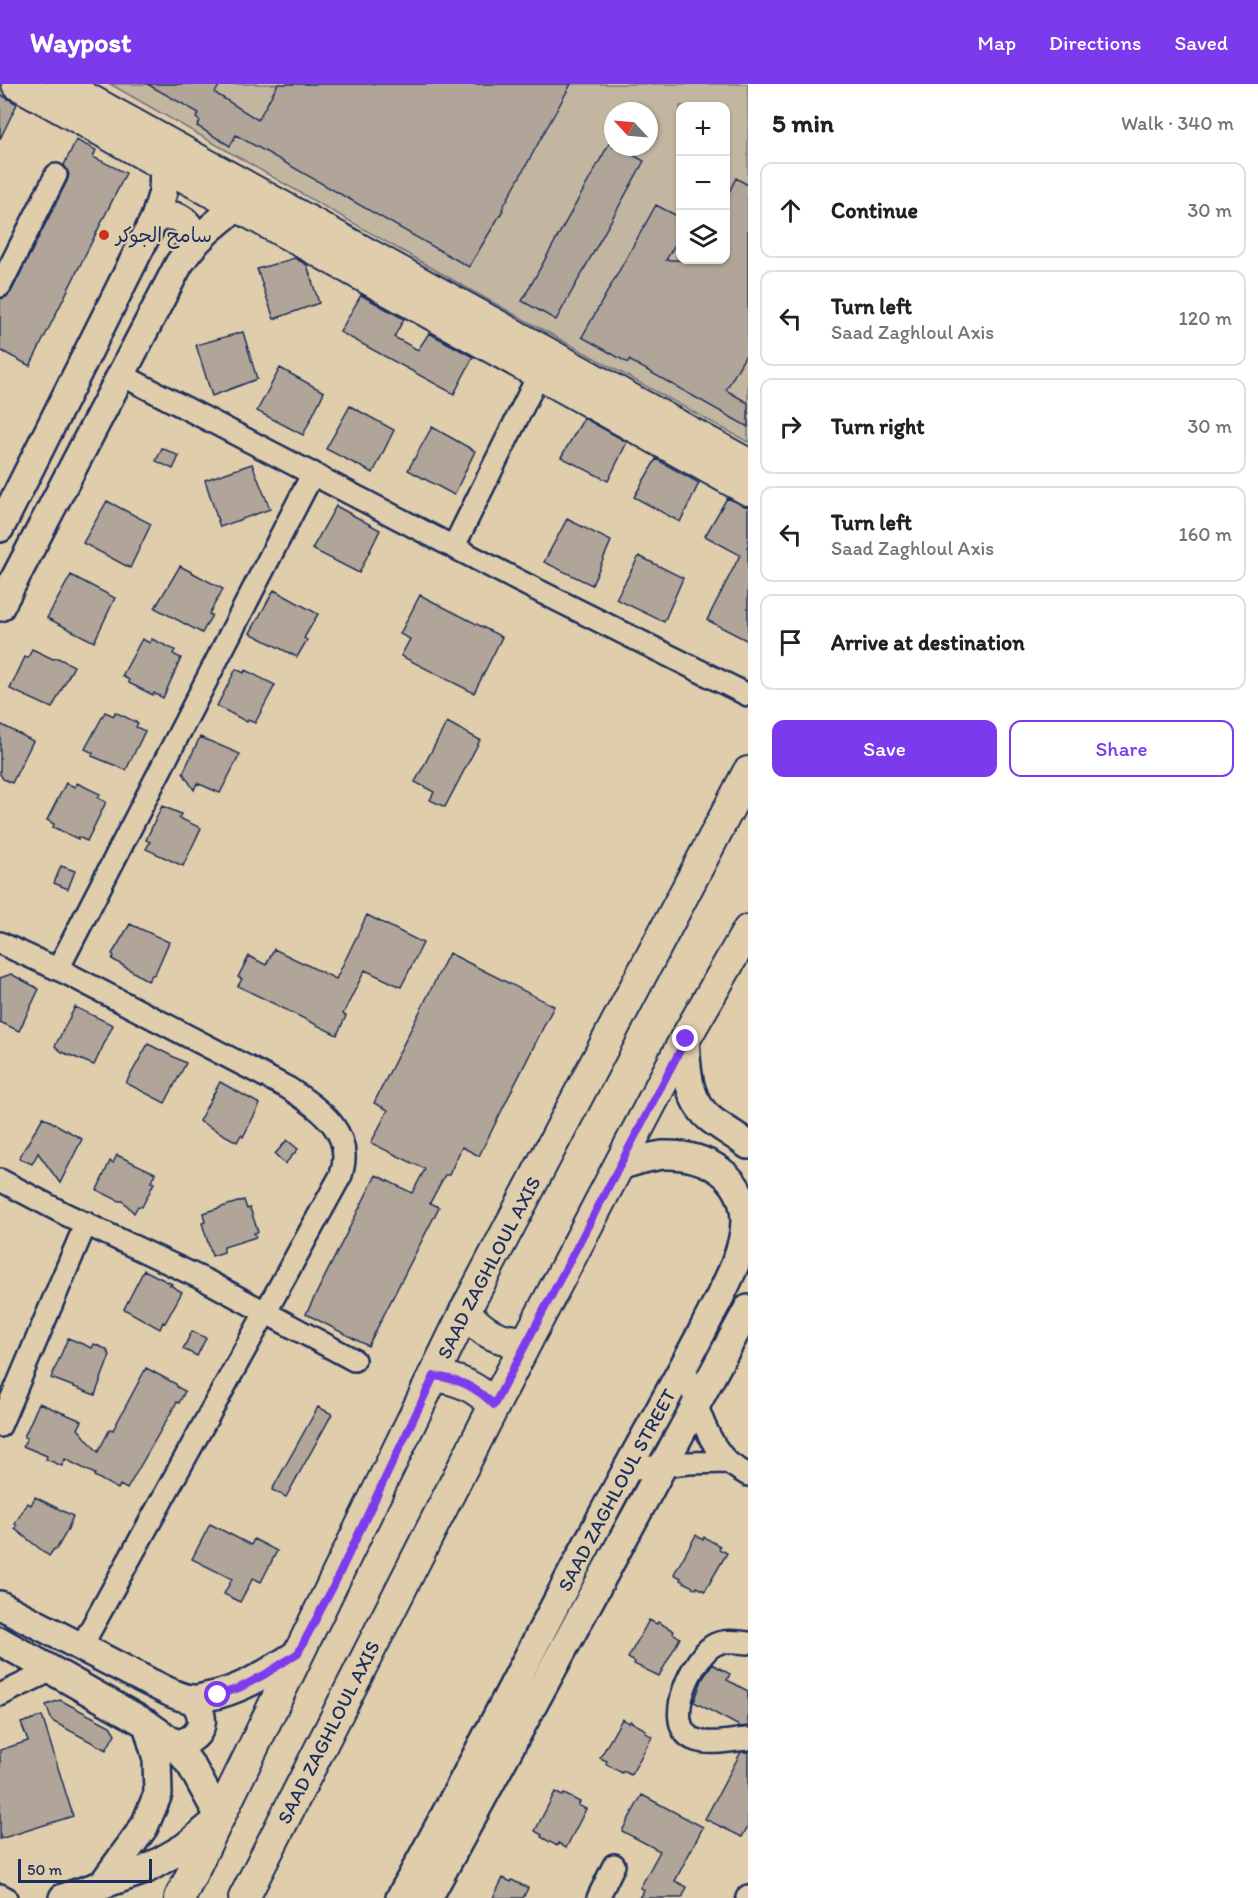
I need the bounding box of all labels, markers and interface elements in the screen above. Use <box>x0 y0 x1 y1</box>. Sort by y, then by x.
text: Waypost <box>30 25 132 59</box>
text: Map <box>978 30 1016 55</box>
text: Directions <box>1049 30 1141 55</box>
text: Saved <box>1174 30 1228 55</box>
north arrow <box>604 102 658 156</box>
map controls <box>676 102 730 264</box>
button: + <box>676 102 730 156</box>
text: 5 min <box>772 107 834 139</box>
text: Walk · 340 m <box>1121 111 1234 135</box>
button: − <box>676 156 730 210</box>
icon: ahead <box>774 194 807 227</box>
text: Continue <box>831 197 918 224</box>
text: 30 m <box>1187 198 1232 222</box>
button: layers <box>676 210 730 264</box>
place label: سامح الجوكر <box>114 223 212 249</box>
marker: سامح الجوكر <box>97 228 111 242</box>
text: Turn left <box>831 293 912 320</box>
icon: left <box>774 302 807 335</box>
text: 120 m <box>1179 306 1232 330</box>
text: Saad Zaghloul Axis <box>831 320 994 344</box>
icon: right <box>774 410 807 443</box>
text: Turn right <box>831 413 925 440</box>
text: 30 m <box>1187 414 1232 438</box>
text: Turn left <box>831 509 912 536</box>
icon: left <box>774 518 807 551</box>
text: 160 m <box>1179 522 1232 546</box>
text: Saad Zaghloul Axis <box>831 536 994 560</box>
icon: arrive <box>774 626 807 659</box>
text: Arrive at destination <box>831 629 1025 656</box>
button: Save <box>772 720 997 777</box>
button: Share <box>1009 720 1234 777</box>
route end <box>672 1025 698 1051</box>
street label: SAAD ZAGHLOUL AXIS <box>432 1172 546 1363</box>
street label: SAAD ZAGHLOUL STREET <box>553 1385 681 1595</box>
street label: SAAD ZAGHLOUL AXIS <box>272 1637 385 1828</box>
route start <box>204 1681 230 1707</box>
scale bar <box>18 1856 152 1884</box>
text: 50 m <box>27 1860 62 1879</box>

